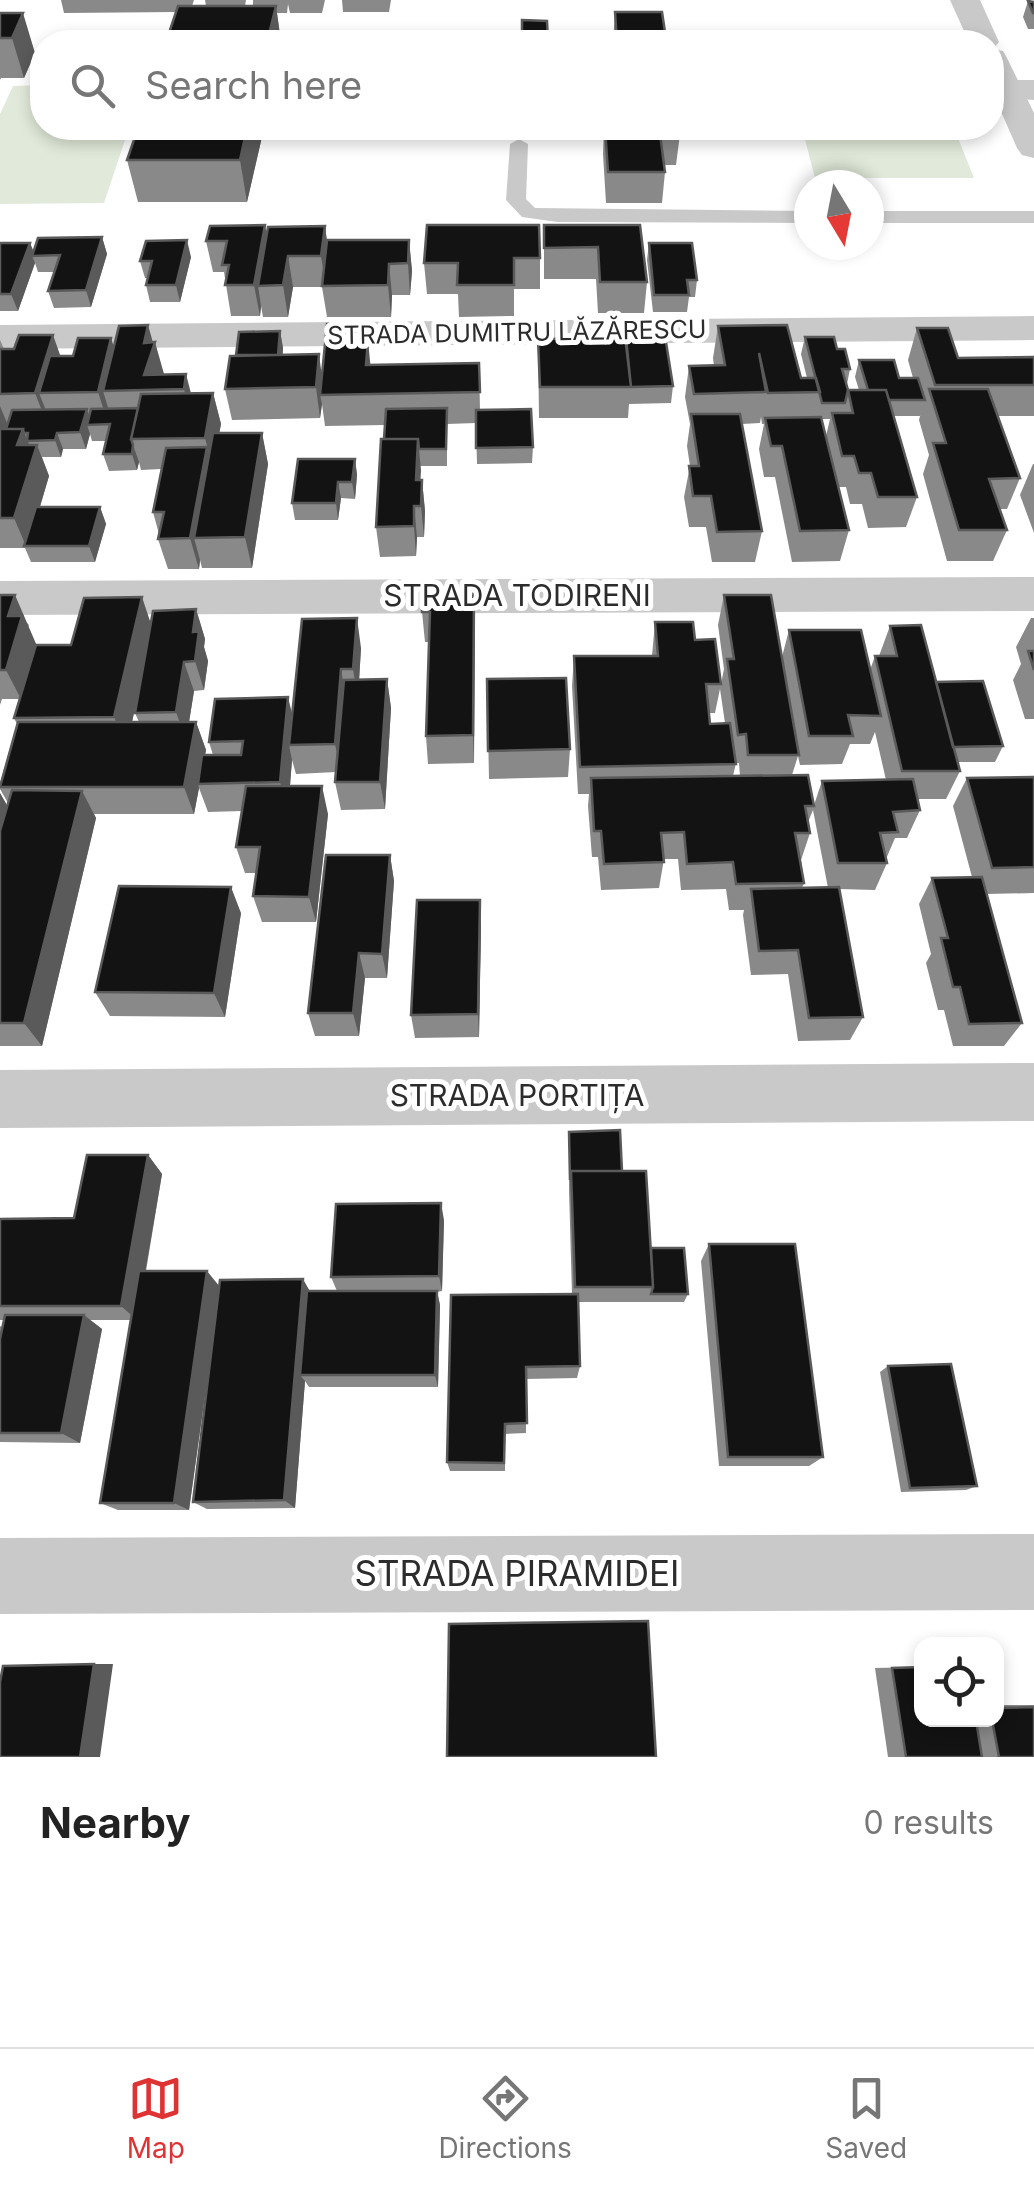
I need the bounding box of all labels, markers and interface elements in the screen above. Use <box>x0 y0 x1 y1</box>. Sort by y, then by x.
search box <box>30 30 1004 140</box>
icon: search <box>65 58 120 113</box>
text: Search here <box>145 62 362 108</box>
north arrow <box>794 170 884 260</box>
street label: STRADA DUMITRU LĂZĂRESCU <box>327 313 707 350</box>
street label: STRADA TODIRENI <box>383 577 651 613</box>
street label: STRADA PORTIȚA <box>390 1077 644 1114</box>
street label: STRADA PIRAMIDEI <box>355 1552 679 1594</box>
map controls <box>914 1637 1004 1727</box>
button: locate <box>914 1637 1004 1727</box>
text: Nearby <box>40 1797 191 1848</box>
text: 0 results <box>864 1803 994 1842</box>
tab: Map <box>127 2071 185 2165</box>
tab: Directions <box>438 2071 572 2165</box>
tab: Saved <box>825 2071 907 2165</box>

